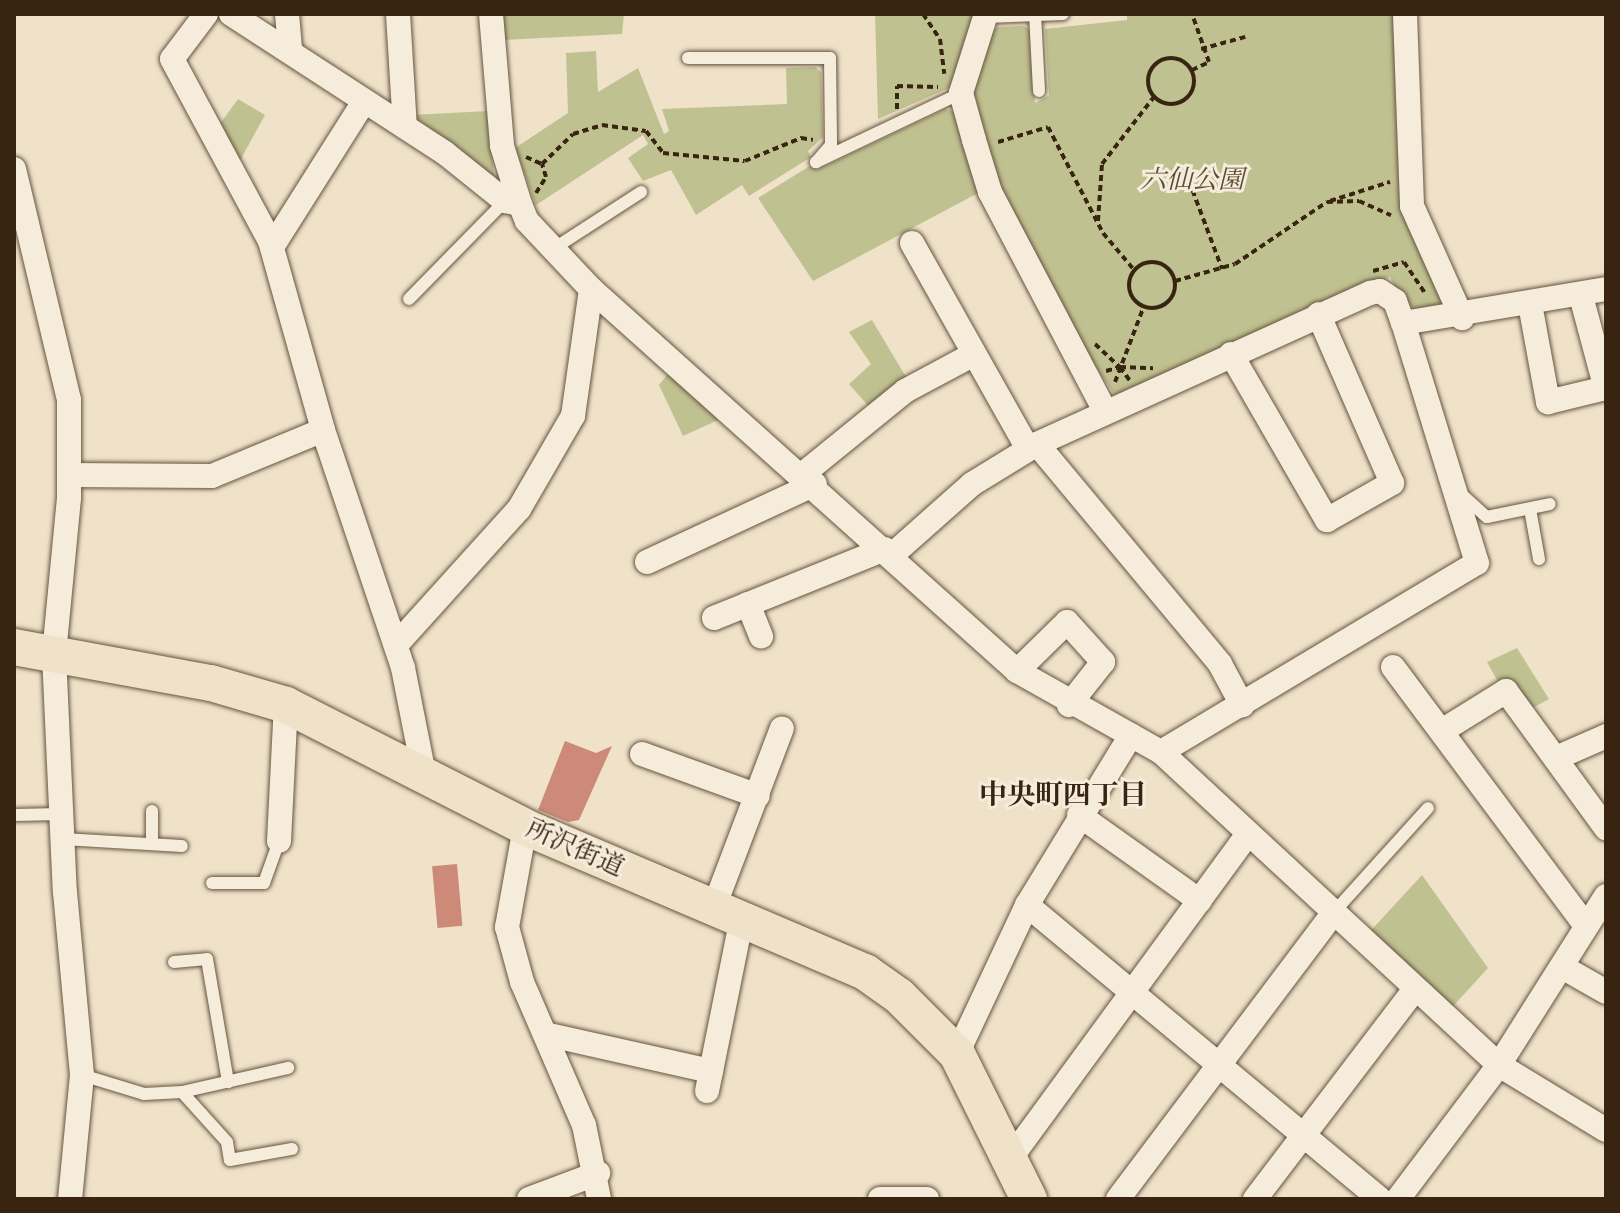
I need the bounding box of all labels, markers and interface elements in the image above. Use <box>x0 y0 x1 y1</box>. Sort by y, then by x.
park label: 六仙公園 <box>1140 164 1244 196</box>
district label: 中央町四丁目 <box>979 778 1147 812</box>
street label: 所沢街道 <box>521 813 629 883</box>

